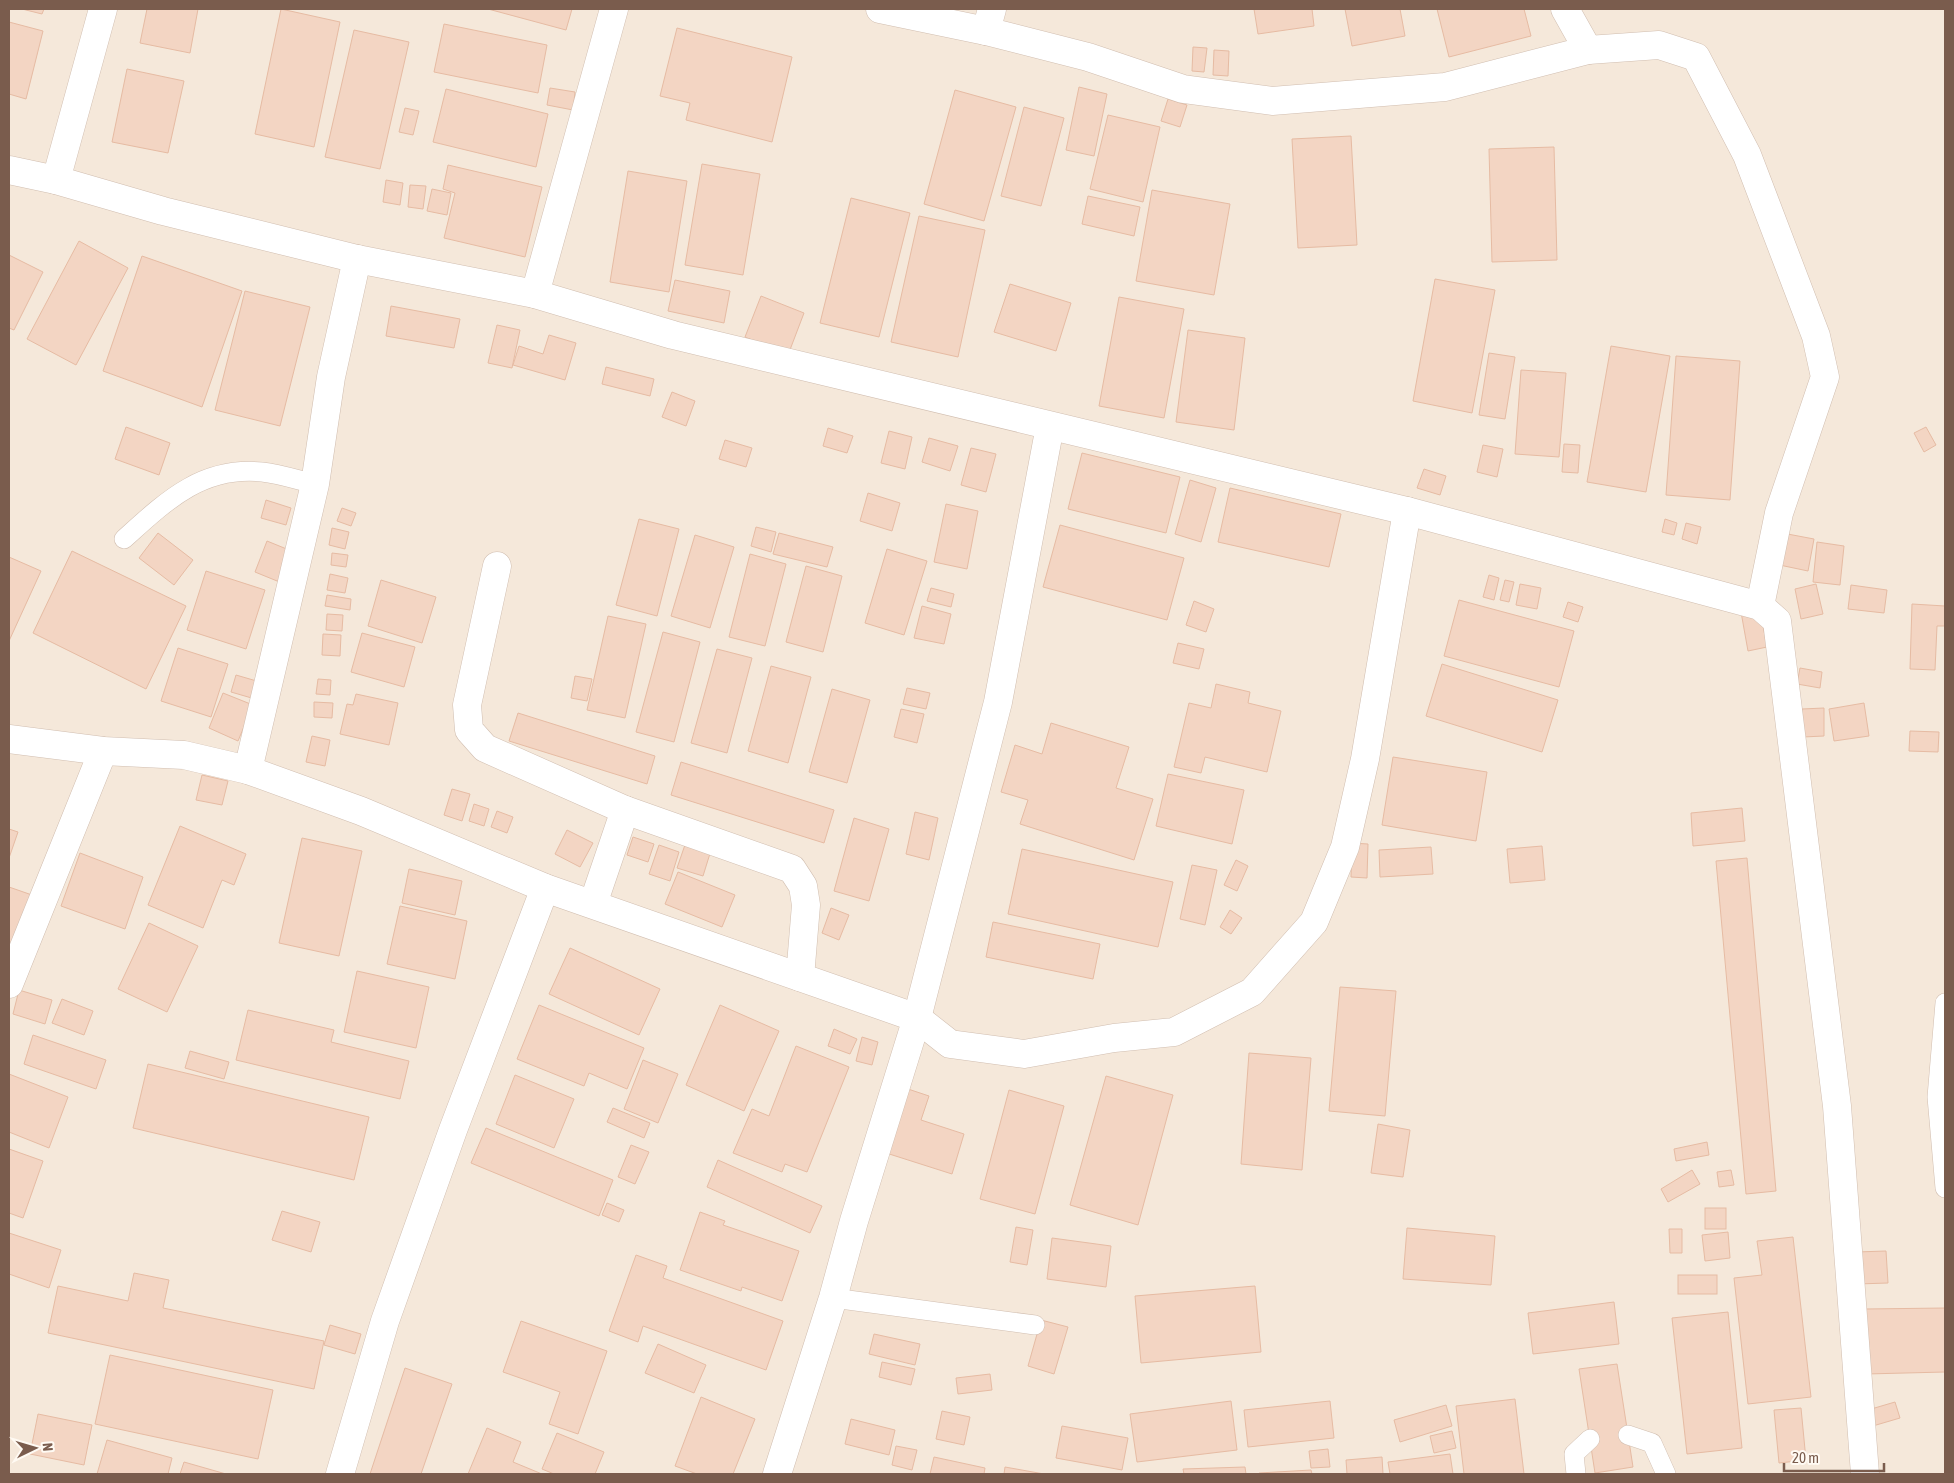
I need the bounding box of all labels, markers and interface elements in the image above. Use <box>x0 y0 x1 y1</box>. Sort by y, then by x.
north arrow <box>10 1423 60 1473</box>
scale bar <box>1784 1440 1884 1472</box>
text: N <box>40 1442 56 1452</box>
text: 20 m <box>1792 1449 1819 1466</box>

